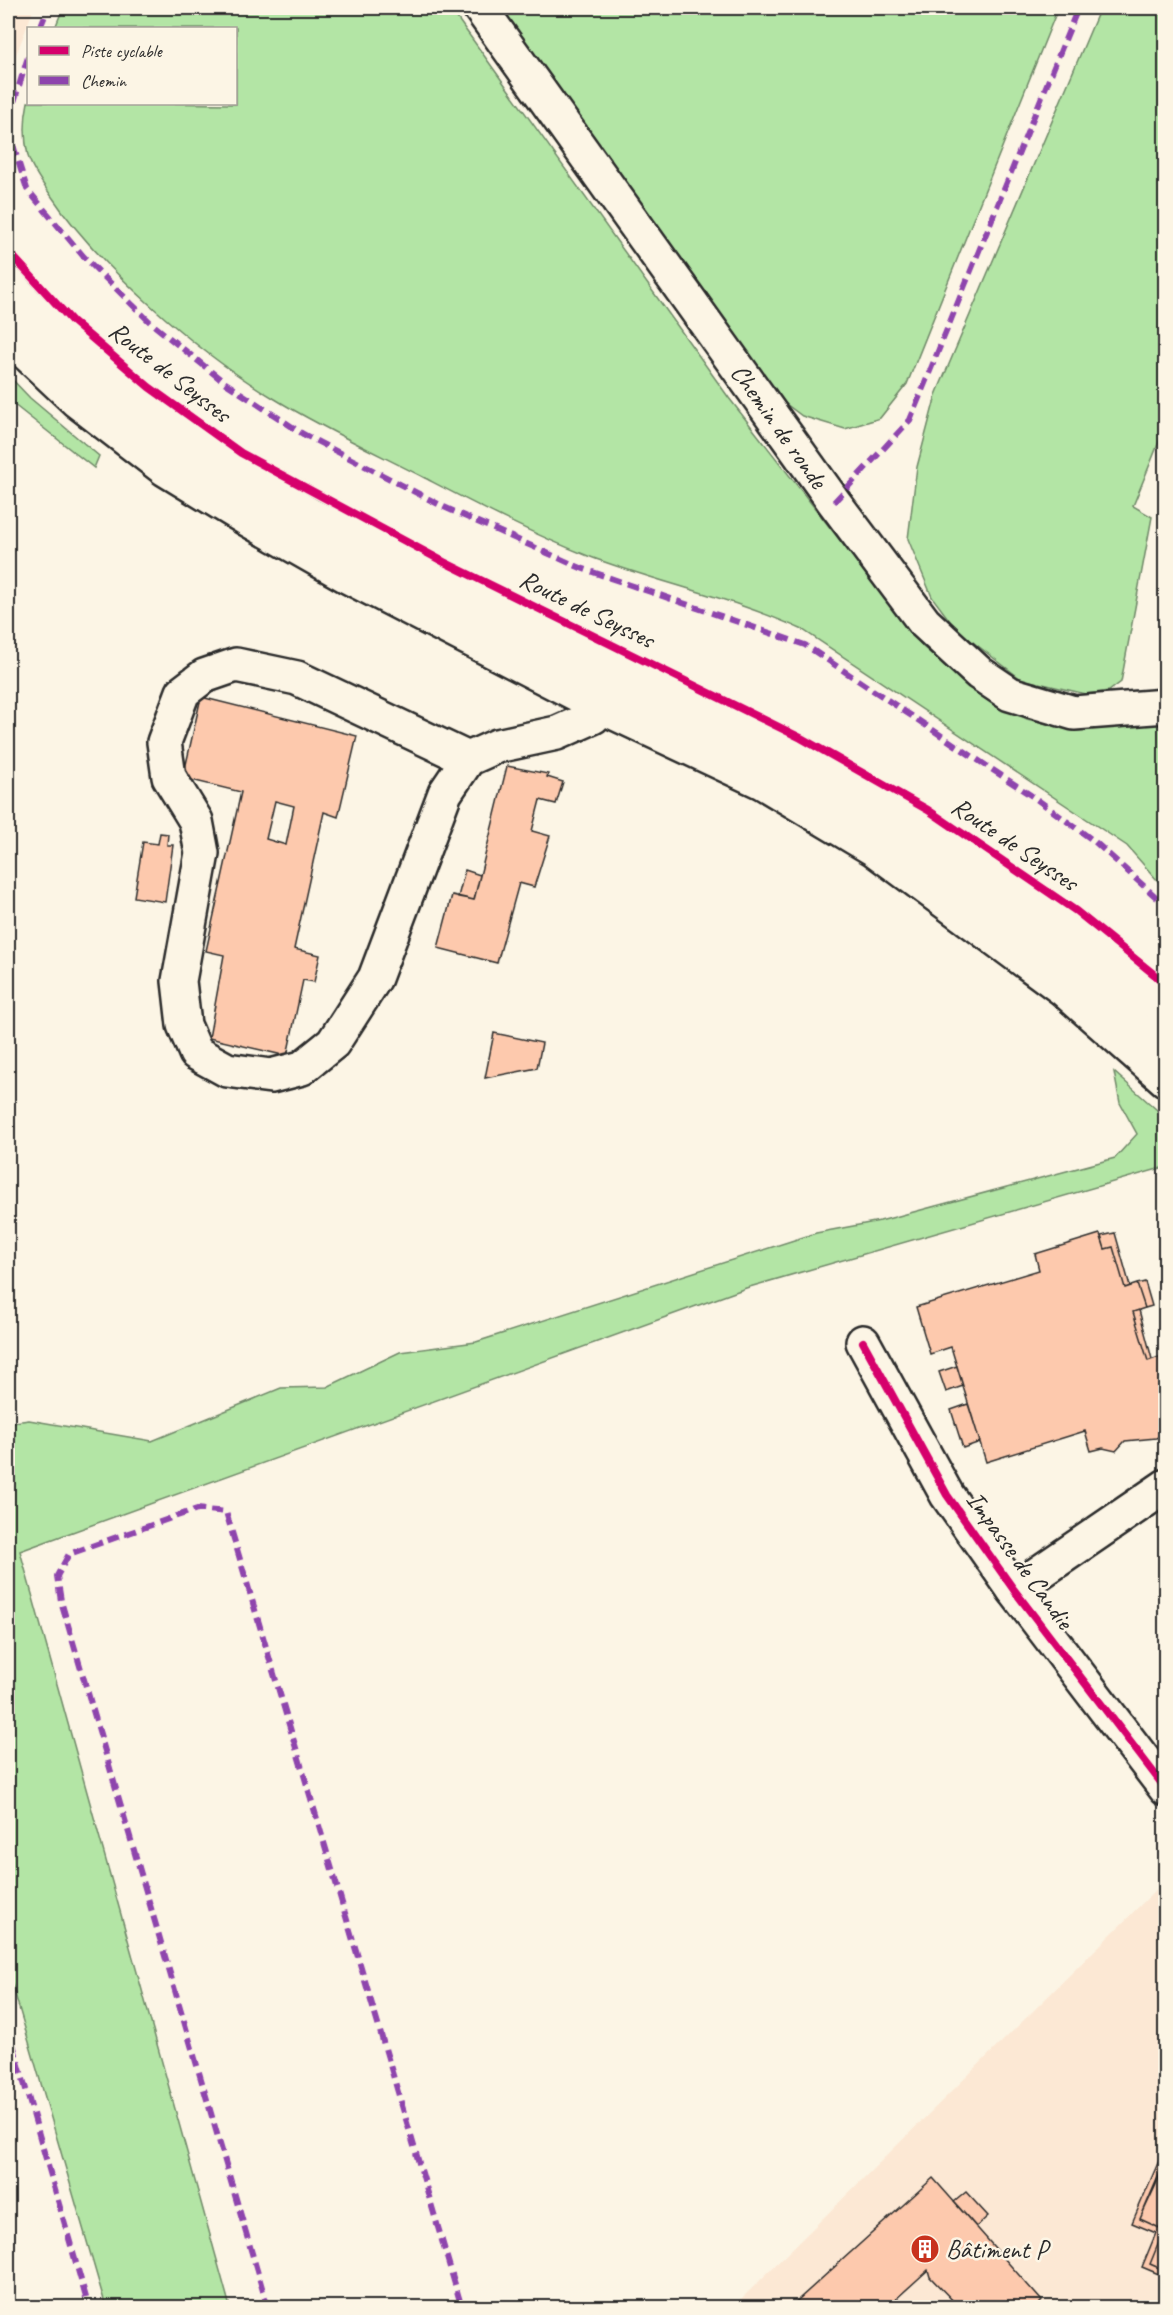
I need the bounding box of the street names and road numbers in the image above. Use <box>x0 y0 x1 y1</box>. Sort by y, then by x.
street label: Route de Seysses <box>102 314 239 431</box>
street label: Chemin de ronde <box>724 357 836 496</box>
street label: Route de Seysses <box>514 562 662 657</box>
street label: Route de Seysses <box>945 790 1086 900</box>
street label: Impasse de Candie <box>959 1485 1082 1637</box>

